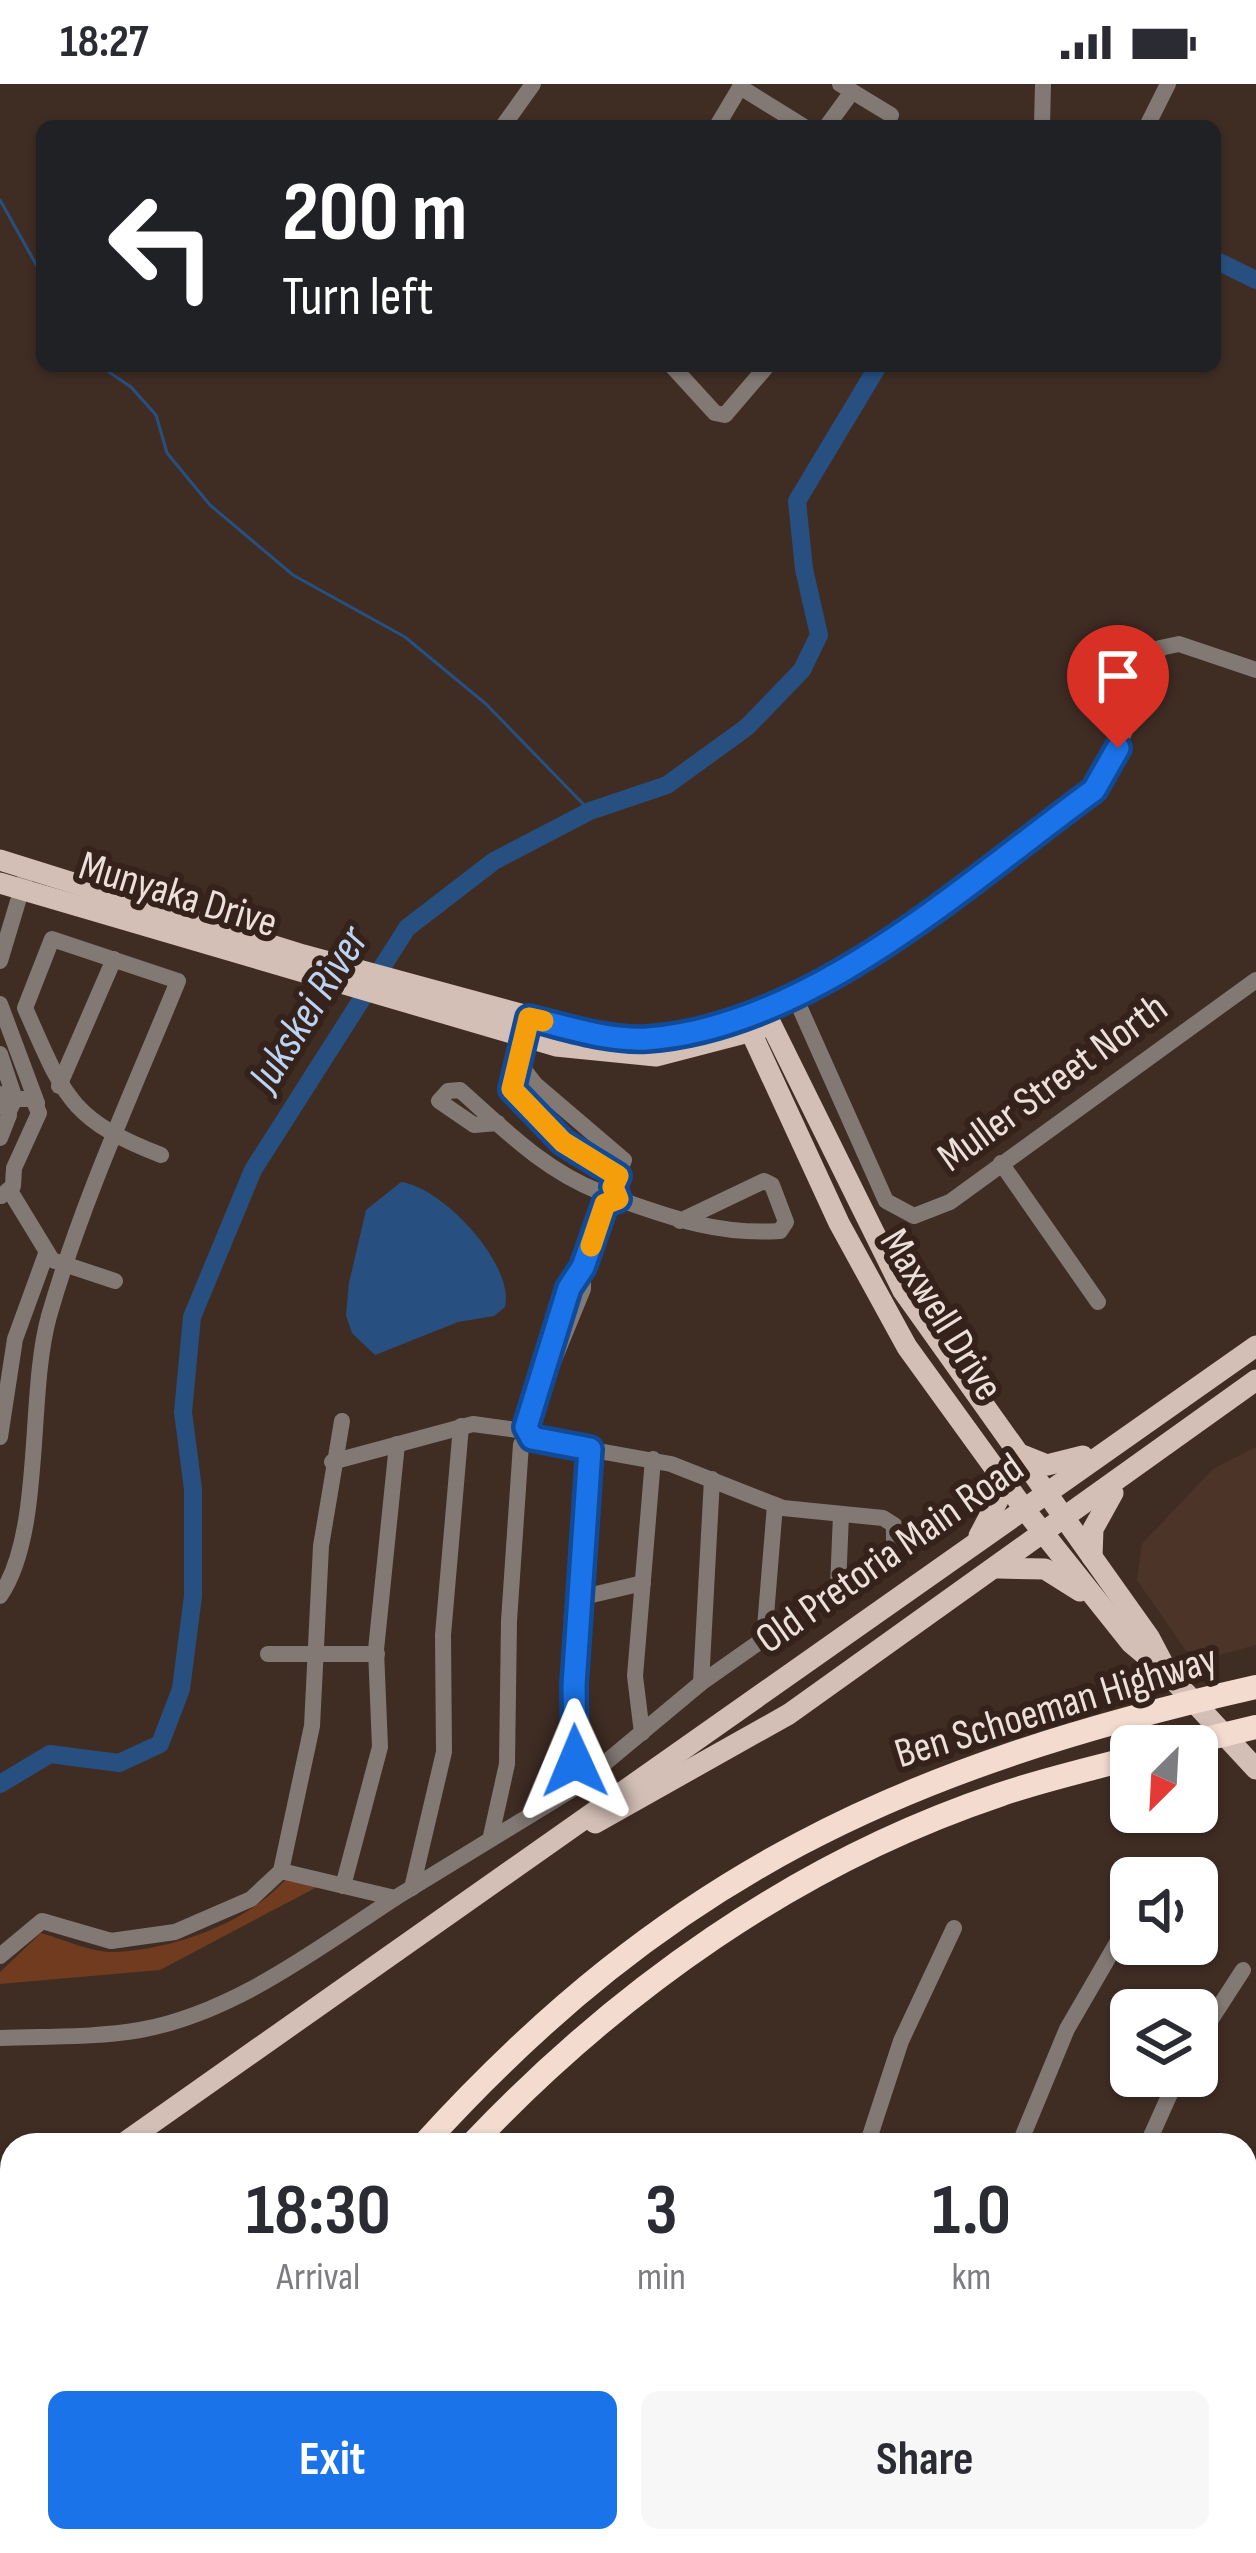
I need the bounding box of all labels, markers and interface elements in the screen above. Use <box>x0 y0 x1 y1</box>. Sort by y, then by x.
text: 18:27 <box>60 15 148 70</box>
text: 200 m <box>282 163 468 264</box>
icon: left <box>84 168 240 324</box>
text: Turn left <box>282 265 434 330</box>
pin <box>1067 625 1169 748</box>
icon: arrive <box>1085 643 1151 709</box>
street label: Munyaka Drive <box>73 841 283 949</box>
water label: Jukskei River <box>235 915 382 1104</box>
street label: Muller Street North <box>928 983 1178 1183</box>
street label: Maxwell Drive <box>868 1220 1014 1410</box>
street label: Old Pretoria Main Road <box>746 1443 1034 1665</box>
street label: Ben Schoeman Highway <box>889 1634 1223 1780</box>
position arrow <box>512 1698 638 1824</box>
north arrow <box>1110 1725 1218 1833</box>
map controls <box>1110 1725 1218 2097</box>
button: sound <box>1110 1857 1218 1965</box>
button: layers <box>1110 1989 1218 2097</box>
text: 18:30 <box>246 2168 391 2255</box>
text: 3 <box>645 2168 678 2255</box>
text: 1.0 <box>932 2168 1011 2255</box>
text: Arrival <box>277 2254 360 2301</box>
text: min <box>637 2254 686 2301</box>
text: km <box>951 2254 991 2301</box>
button: Exit <box>48 2391 617 2529</box>
button: Share <box>641 2391 1209 2529</box>

